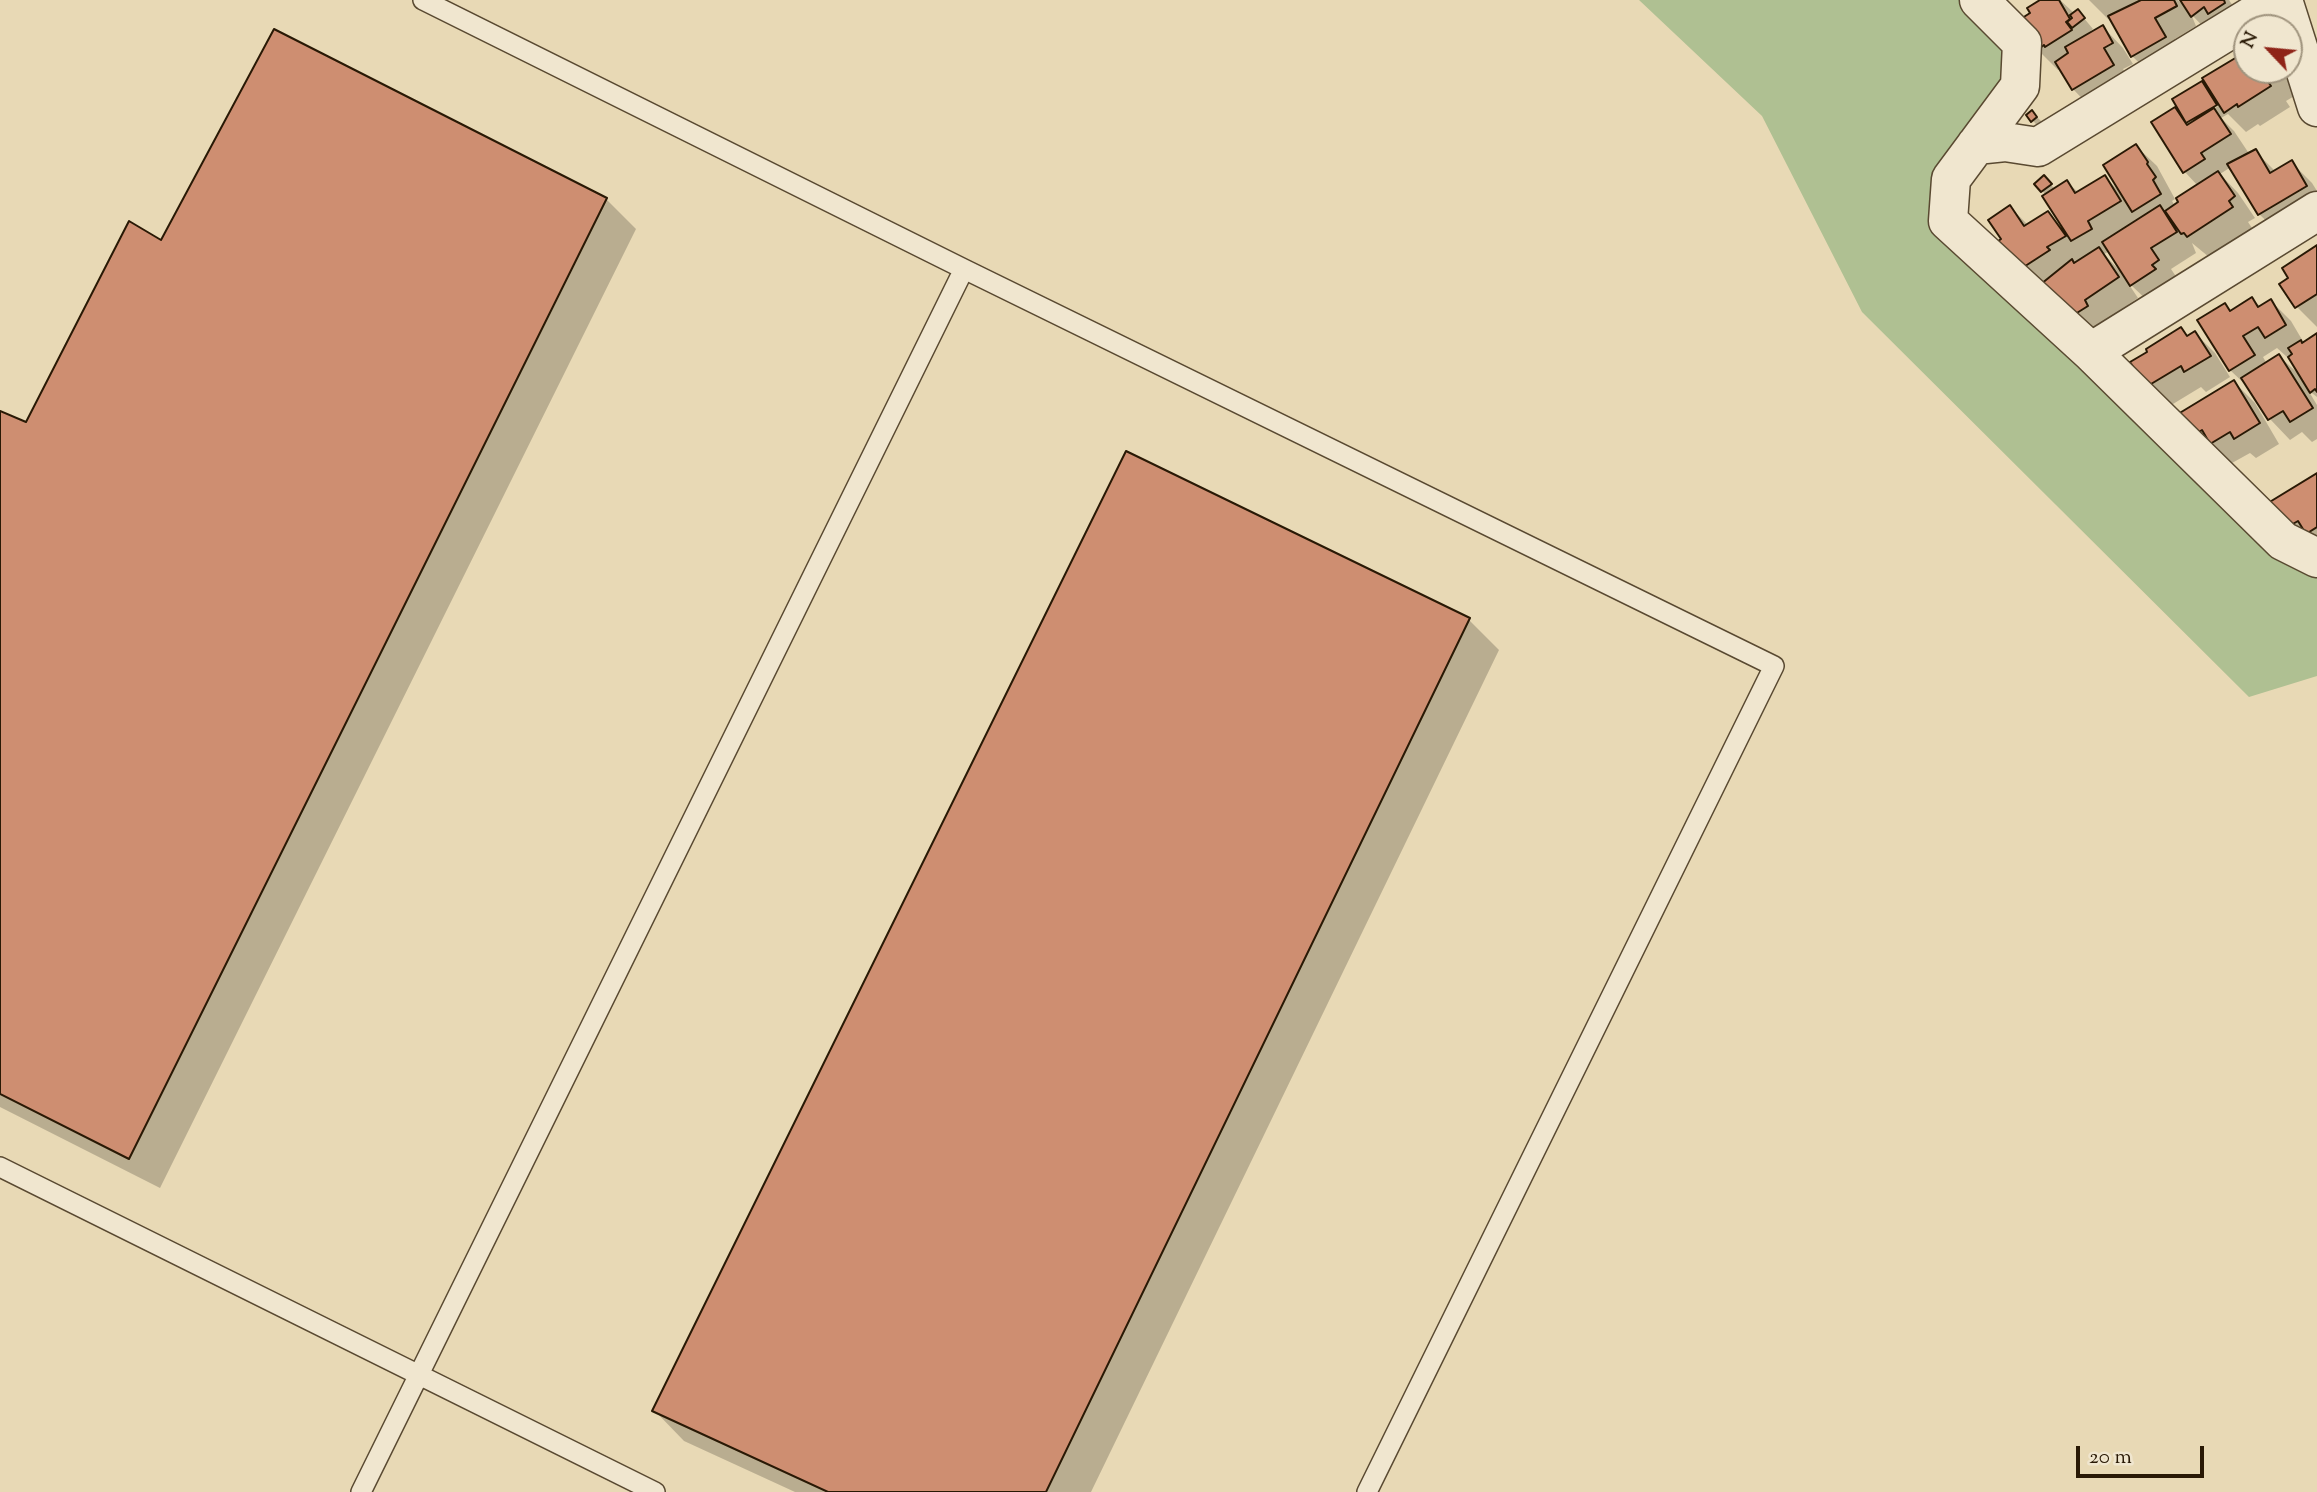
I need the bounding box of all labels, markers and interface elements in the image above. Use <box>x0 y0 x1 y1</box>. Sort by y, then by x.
north arrow <box>2233 14 2303 84</box>
text: N <box>2235 28 2266 53</box>
scale bar <box>2079 1432 2207 1476</box>
text: 20 m <box>2089 1443 2132 1473</box>

